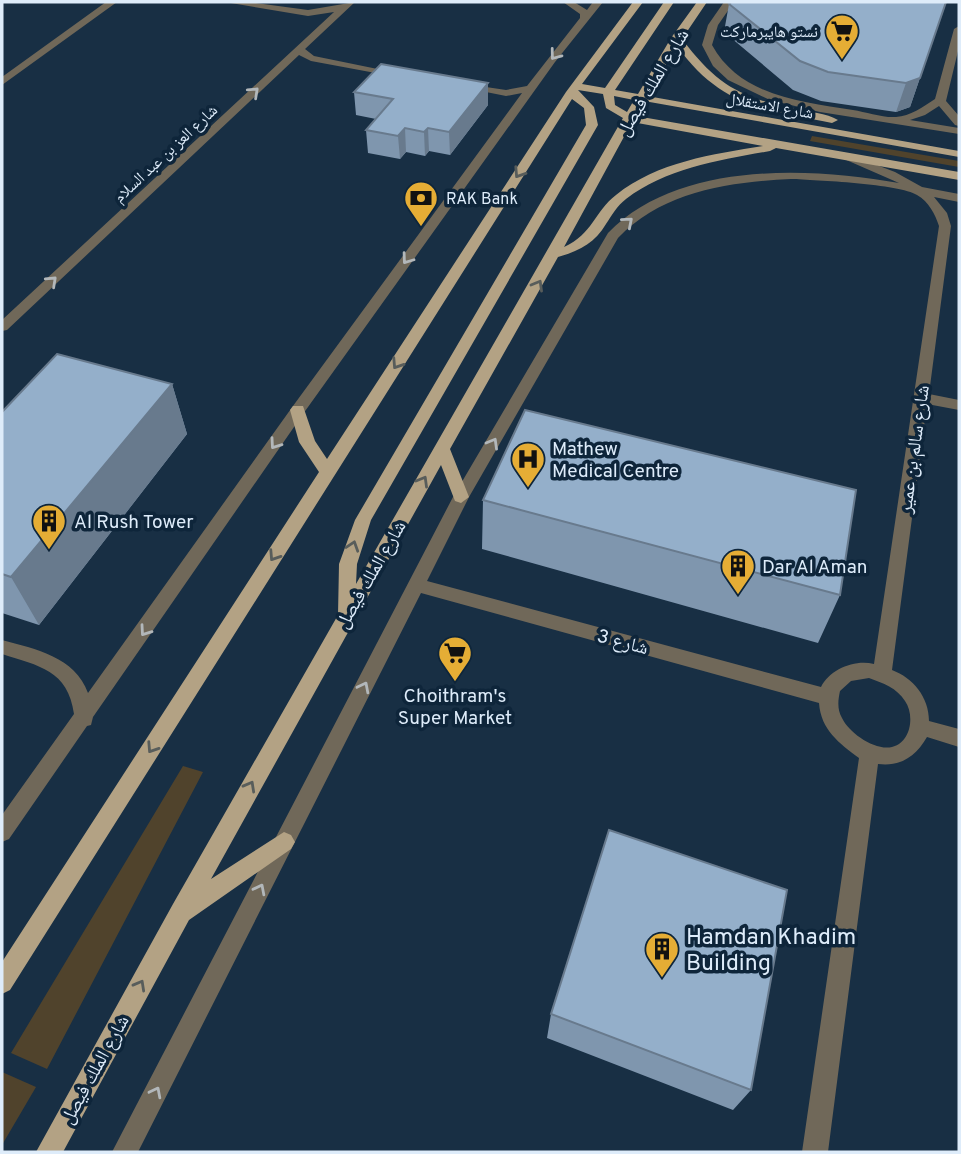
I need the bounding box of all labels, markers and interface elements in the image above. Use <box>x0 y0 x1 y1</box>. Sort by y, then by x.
supermarket icon: نستو هايبرماركت <box>823 12 861 61</box>
place label: نستو هايبرماركت <box>720 23 818 43</box>
street label: شارع الملك فيصل <box>612 25 695 141</box>
one-way arrow <box>551 47 563 59</box>
one-way arrow <box>246 88 259 101</box>
street label: شارع الاستقلال <box>725 89 815 124</box>
street label: شارع العز بن عبد السلام <box>110 101 223 208</box>
one-way arrow <box>514 165 527 178</box>
bank icon: RAK Bank <box>402 179 440 228</box>
place label: RAK Bank <box>446 190 518 210</box>
one-way arrow <box>620 218 633 230</box>
one-way arrow <box>403 251 416 264</box>
one-way arrow <box>44 277 57 289</box>
one-way arrow <box>530 279 543 292</box>
one-way arrow <box>392 357 405 370</box>
street label: شارع سالم بن عمير <box>894 384 936 516</box>
one-way arrow <box>271 436 283 449</box>
one-way arrow <box>485 437 498 450</box>
place label: Mathew Medical Centre <box>552 438 679 484</box>
hospital icon: Mathew Medical Centre <box>509 440 547 489</box>
one-way arrow <box>415 476 428 489</box>
building icon: Al Rush Tower <box>30 502 68 551</box>
place label: Al Rush Tower <box>74 511 194 535</box>
street label: شارع الملك فيصل <box>331 517 412 633</box>
one-way arrow <box>345 540 360 552</box>
building icon: Dar Al Aman <box>719 547 757 596</box>
one-way arrow <box>270 548 282 561</box>
place label: Dar Al Aman <box>762 556 868 580</box>
one-way arrow <box>141 623 153 636</box>
street label: شارع 3 <box>594 625 651 661</box>
supermarket icon: Choithram's Super Market <box>436 634 474 683</box>
one-way arrow <box>356 682 370 694</box>
place label: Choithram's Super Market <box>398 685 512 731</box>
one-way arrow <box>147 740 160 753</box>
one-way arrow <box>242 780 255 793</box>
one-way arrow <box>252 884 265 896</box>
place label: Hamdan Khadim Building <box>686 924 856 979</box>
building icon: Hamdan Khadim Building <box>643 930 681 979</box>
one-way arrow <box>132 980 145 992</box>
street label: شارع الملك فيصل <box>56 1011 136 1129</box>
one-way arrow <box>147 1086 161 1099</box>

